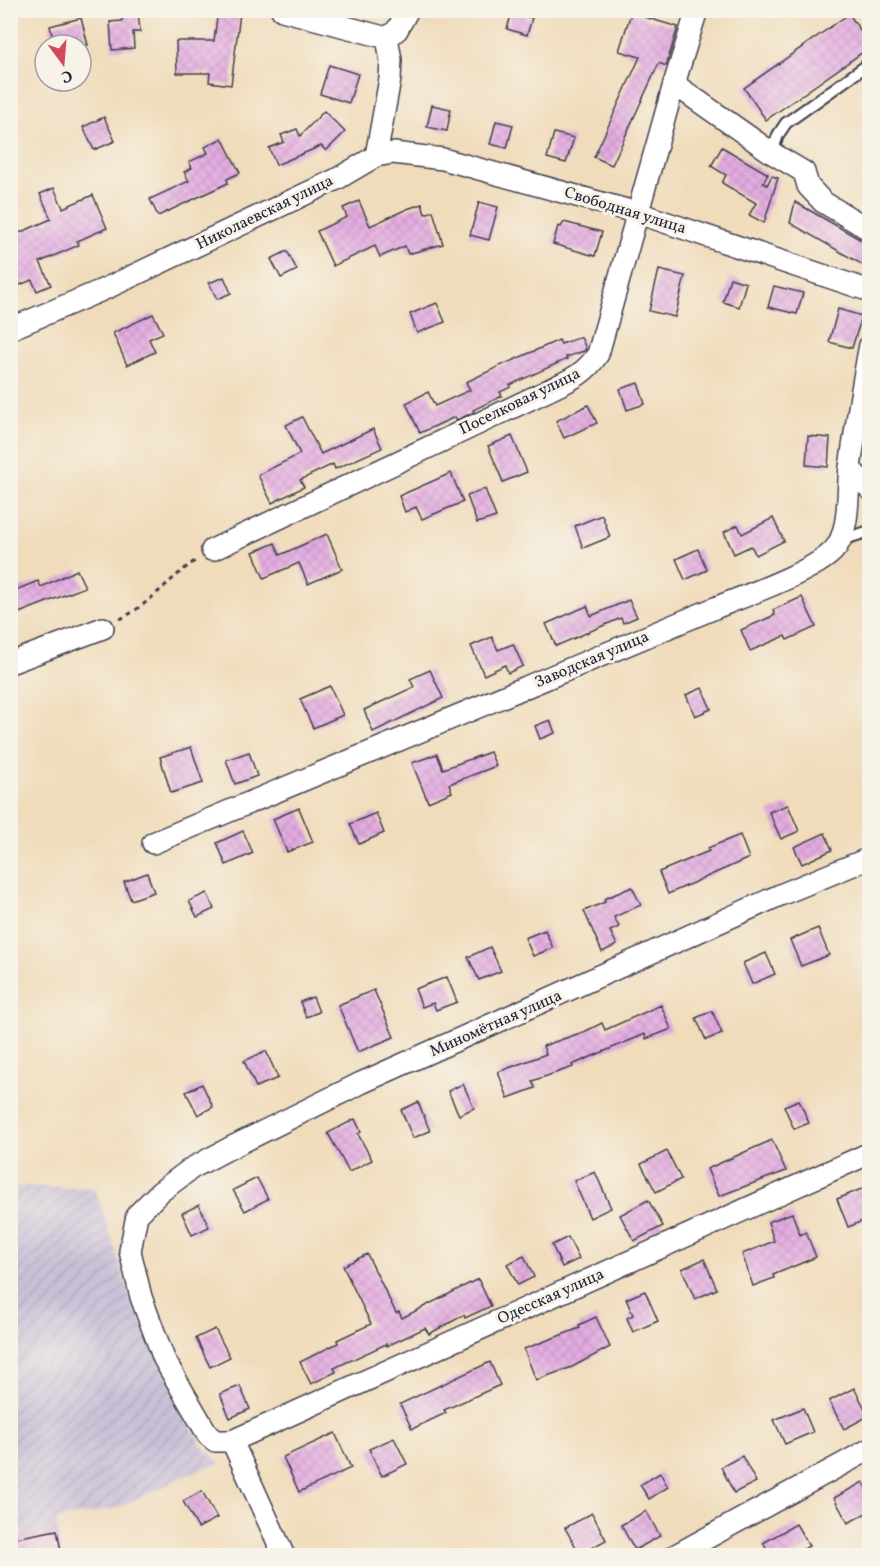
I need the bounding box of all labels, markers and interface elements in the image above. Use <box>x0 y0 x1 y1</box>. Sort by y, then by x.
north arrow <box>33 33 93 93</box>
text: С <box>59 64 75 87</box>
street label: Николаевская улица <box>193 170 337 256</box>
street label: Свободная улица <box>561 182 689 240</box>
street label: Поселковая улица <box>456 363 584 441</box>
street label: Заводская улица <box>532 626 652 694</box>
street label: Миномётная улица <box>426 985 566 1063</box>
street label: Одесская улица <box>494 1264 608 1330</box>

